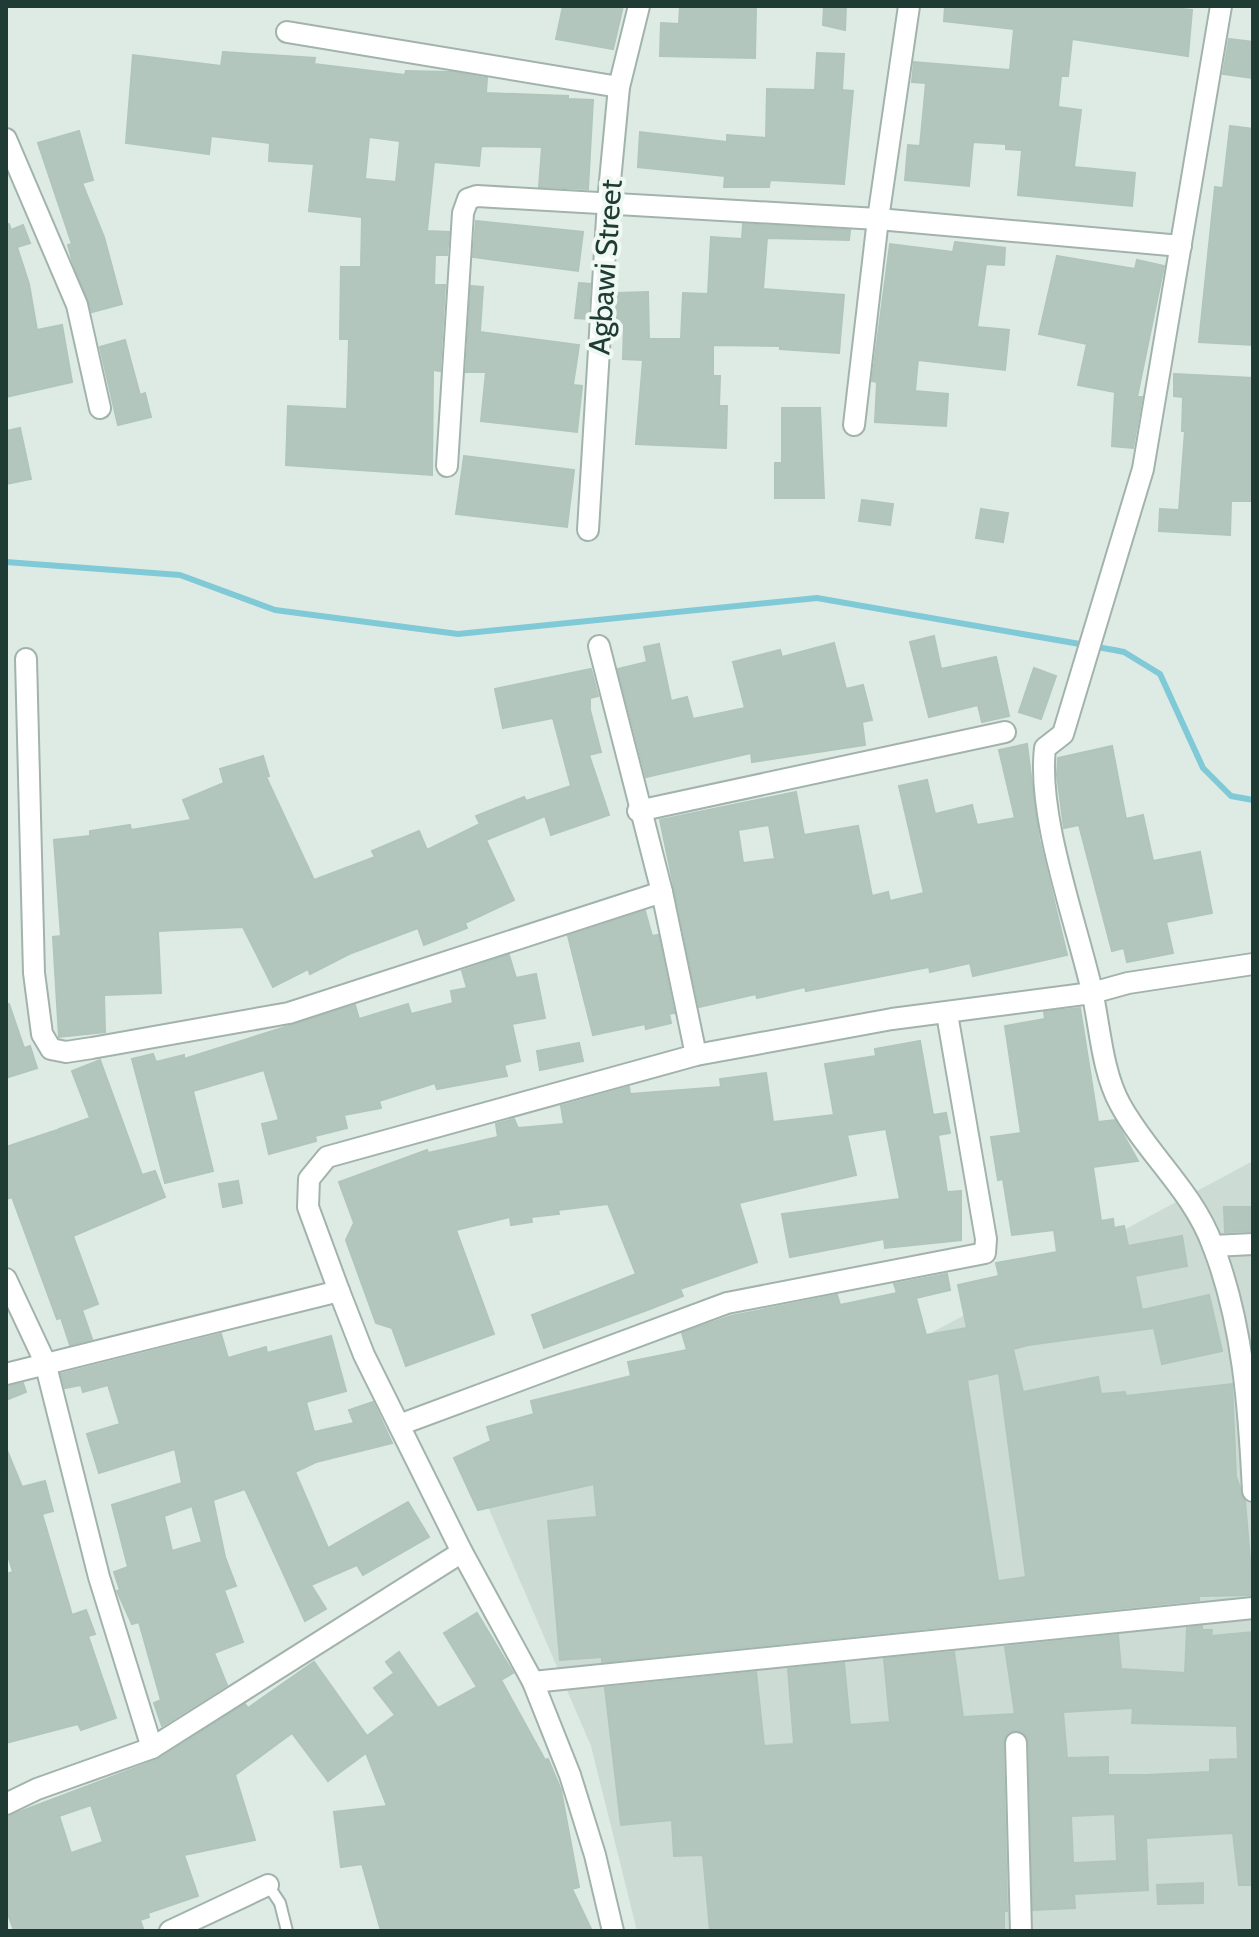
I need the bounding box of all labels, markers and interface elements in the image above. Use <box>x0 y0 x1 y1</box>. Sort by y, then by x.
street label: Agbawi Street <box>580 178 630 356</box>

